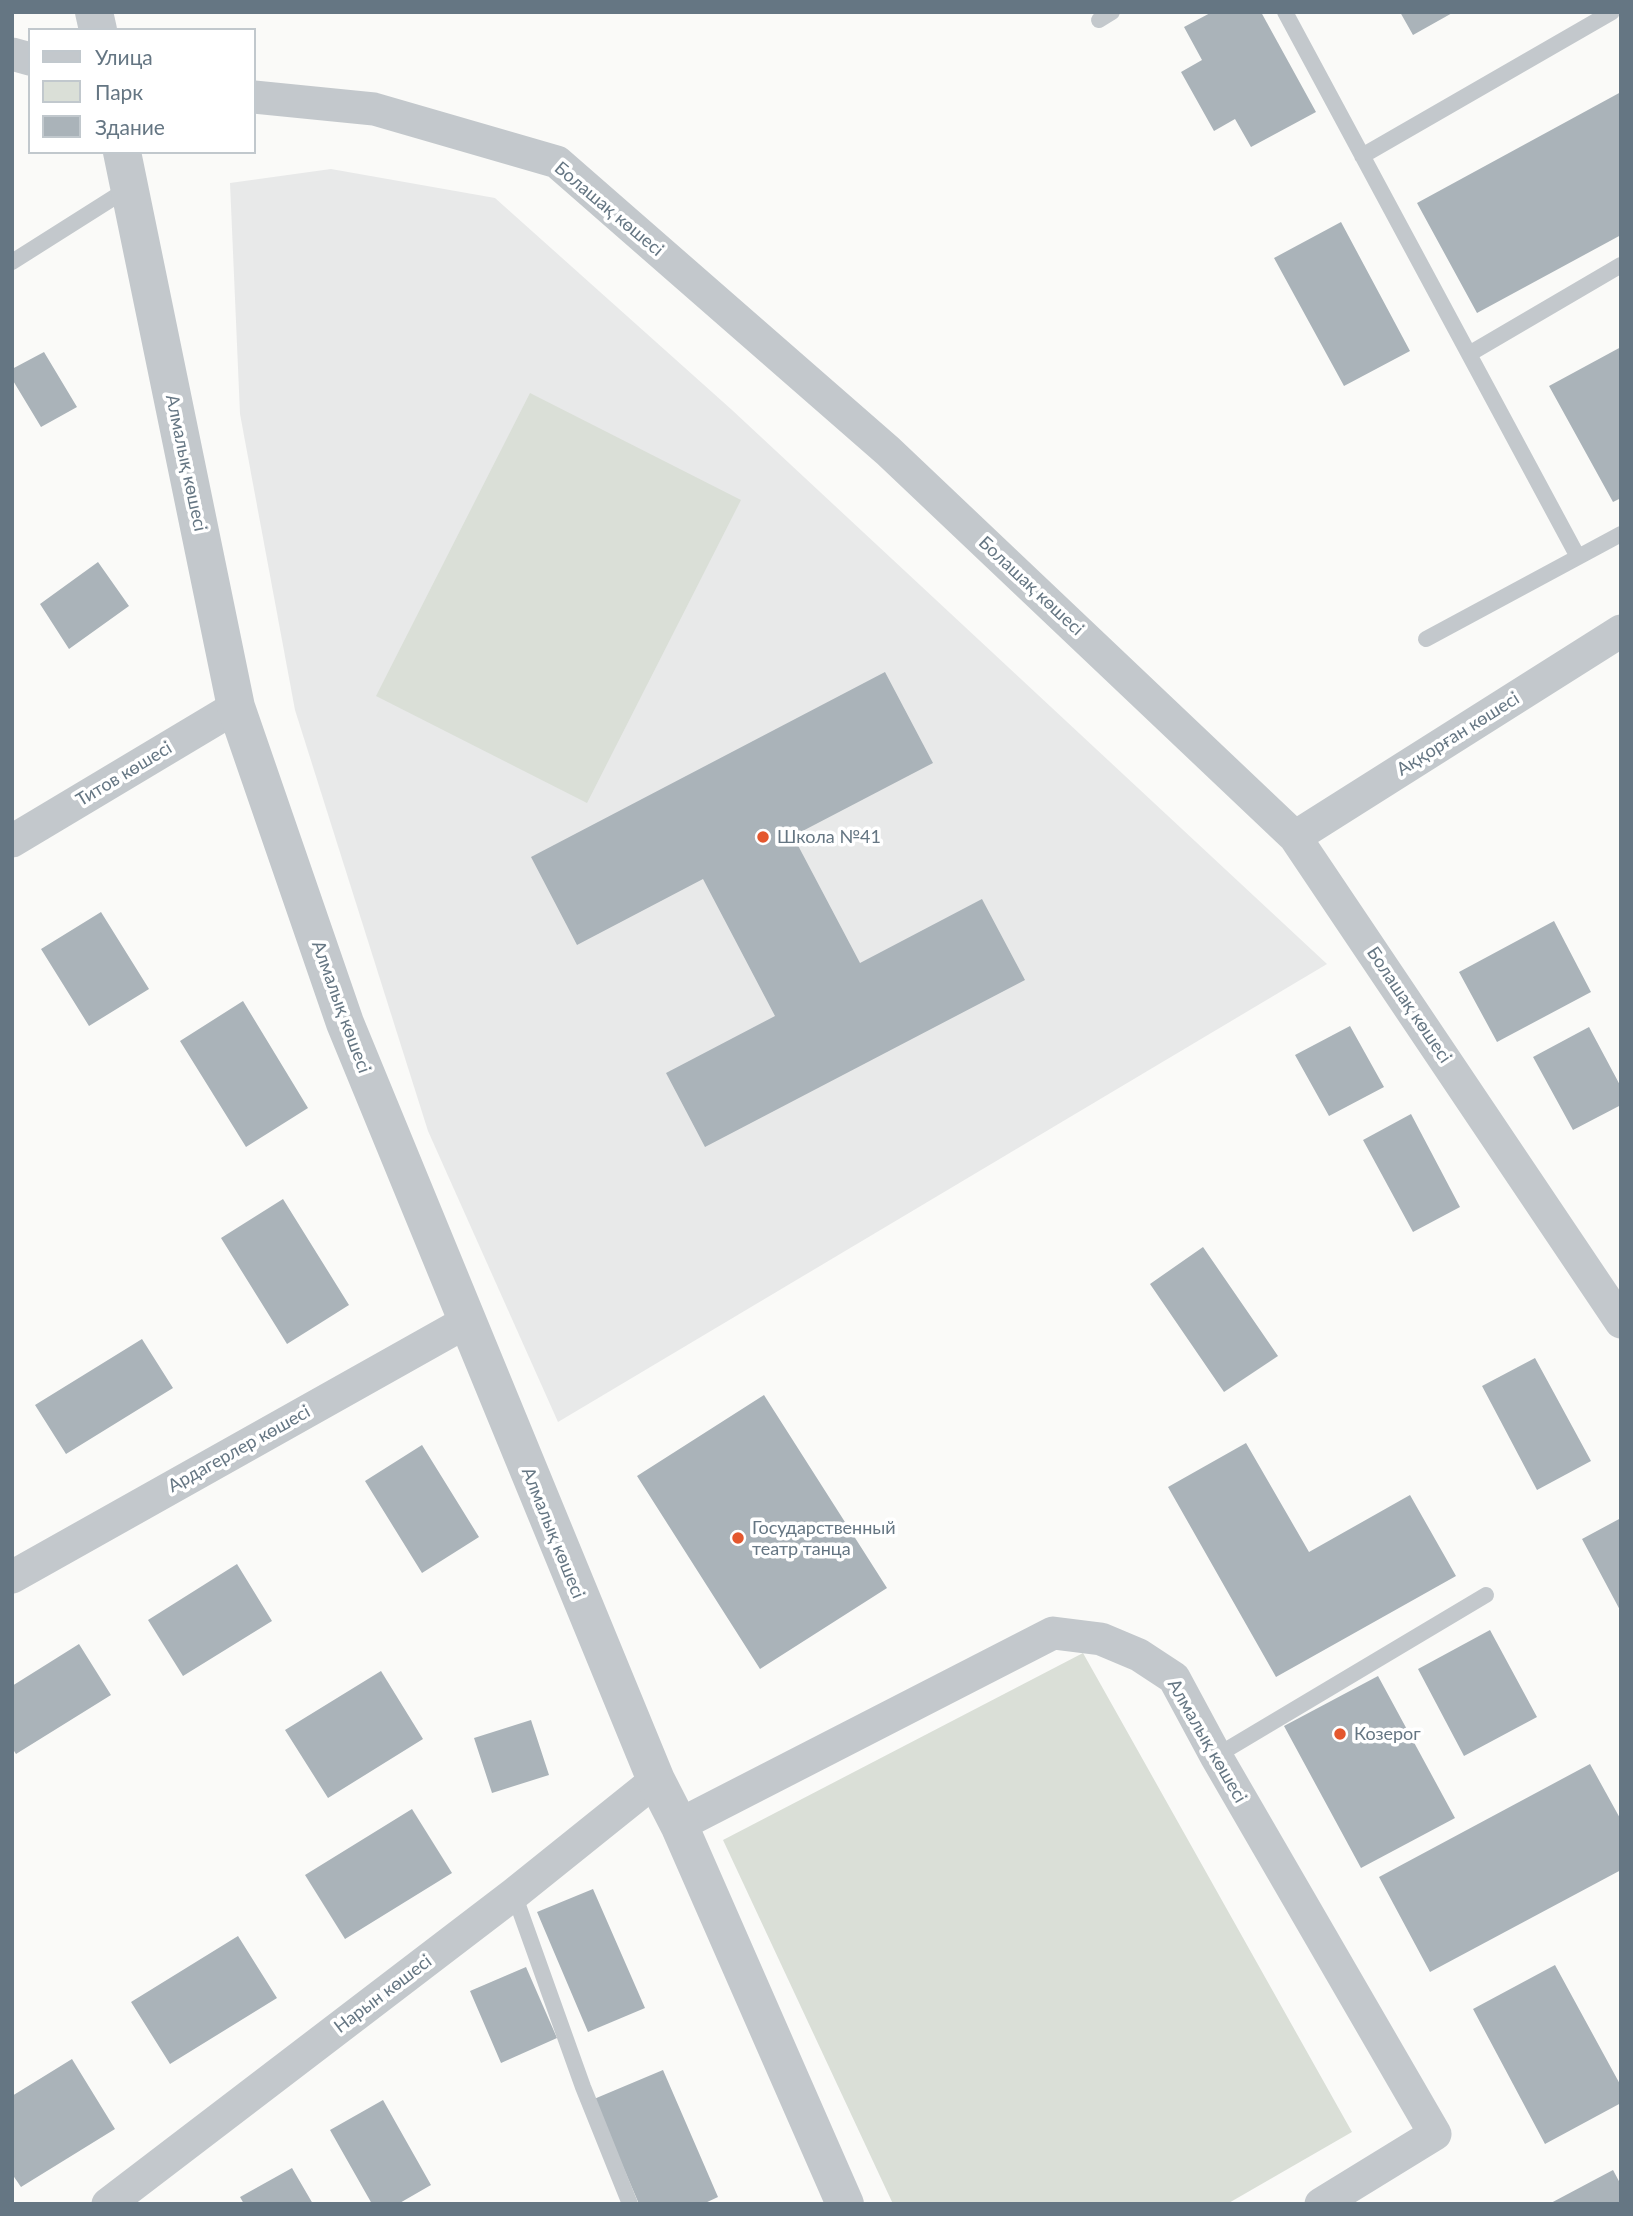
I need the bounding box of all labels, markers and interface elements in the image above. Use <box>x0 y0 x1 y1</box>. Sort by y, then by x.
legend <box>28 28 256 154</box>
text: Улица <box>95 44 153 69</box>
text: Парк <box>95 79 143 104</box>
text: Здание <box>95 114 165 139</box>
street label: Болашақ көшесі <box>550 157 668 261</box>
street label: Алмалық көшесі <box>161 393 211 533</box>
street label: Болашақ көшесі <box>974 532 1088 640</box>
street label: Аққорған көшесі <box>1393 688 1523 780</box>
street label: Титов көшесі <box>72 737 176 811</box>
place label: Школа №41 <box>777 826 881 848</box>
marker: Школа №41 <box>755 829 771 845</box>
street label: Алмалық көшесі <box>307 938 375 1076</box>
street label: Болашақ көшесі <box>1362 943 1456 1067</box>
street label: Ардагерлер көшесі <box>164 1401 314 1497</box>
street label: Алмалық көшесі <box>517 1464 589 1602</box>
place label: Государственный театр танца <box>752 1517 896 1560</box>
marker: Государственный театр танца <box>730 1530 746 1546</box>
street label: Алмалық көшесі <box>1163 1675 1251 1807</box>
place label: Козерог <box>1354 1723 1421 1745</box>
marker: Козерог <box>1332 1726 1348 1742</box>
street label: Нарын көшесі <box>330 1950 436 2038</box>

